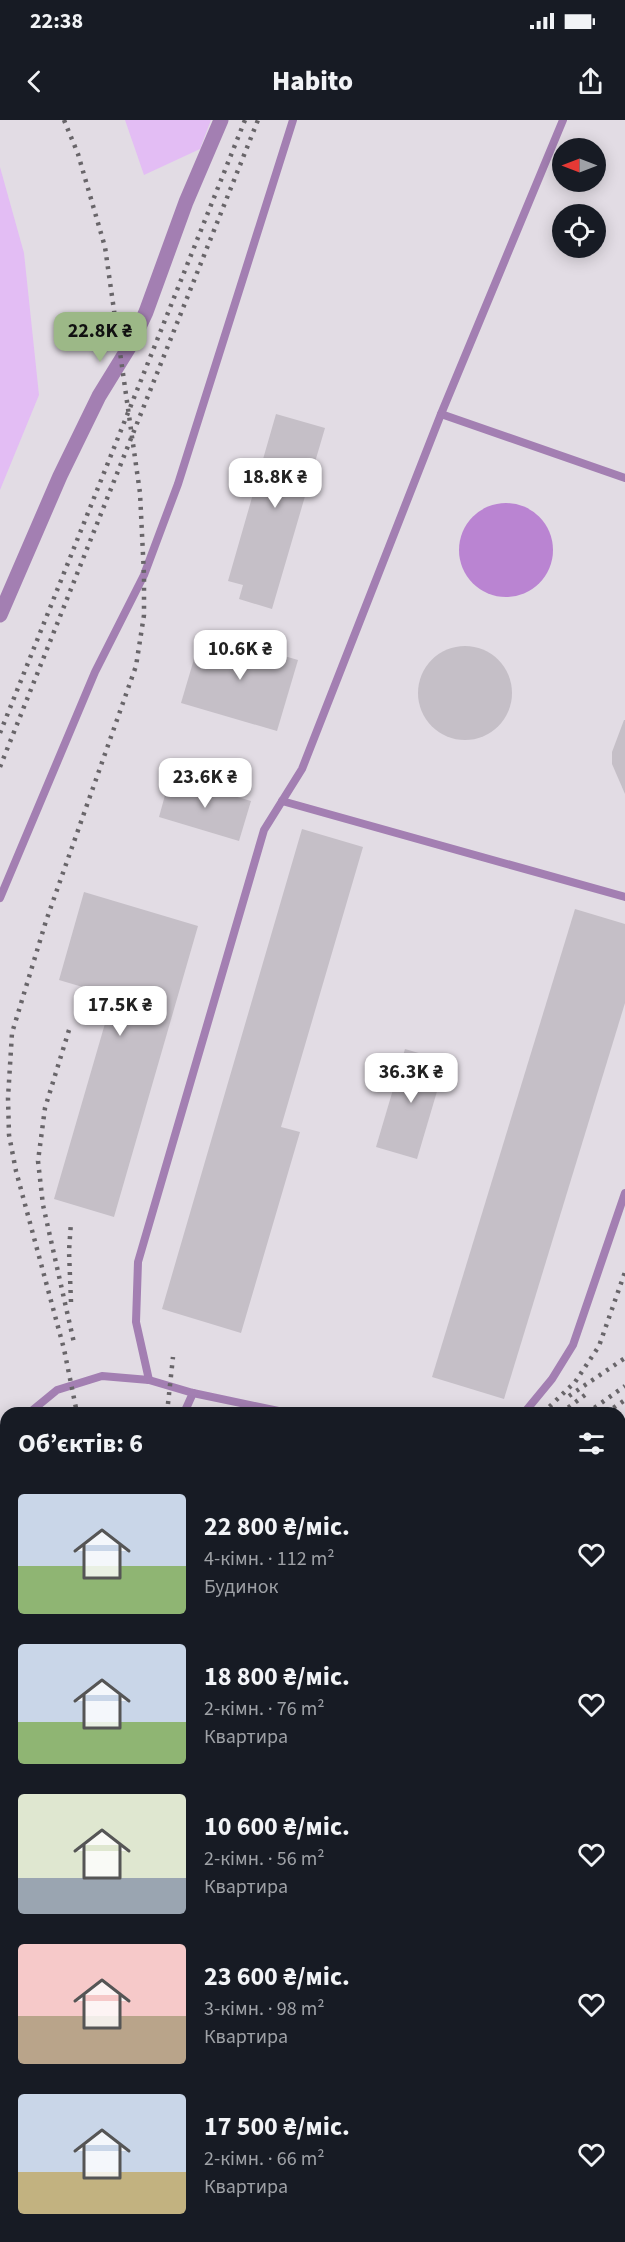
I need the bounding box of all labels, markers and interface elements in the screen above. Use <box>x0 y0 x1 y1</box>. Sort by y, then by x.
text: 22:38 <box>30 5 83 37</box>
text: Habito <box>272 62 353 101</box>
icon: back <box>18 65 51 98</box>
icon: share <box>574 65 607 98</box>
north arrow <box>552 138 606 192</box>
map controls <box>552 138 606 258</box>
button: locate <box>552 204 606 258</box>
pin: 22.8K ₴ <box>45 312 155 363</box>
text: 22.8K ₴ <box>68 317 132 345</box>
pin: 18.8K ₴ <box>220 458 330 509</box>
text: 18.8K ₴ <box>243 463 307 491</box>
pin: 10.6K ₴ <box>185 630 295 681</box>
text: 10.6K ₴ <box>208 635 272 663</box>
pin: 23.6K ₴ <box>150 758 260 809</box>
text: 23.6K ₴ <box>173 763 237 791</box>
pin: 17.5K ₴ <box>65 986 175 1037</box>
text: 17.5K ₴ <box>88 991 152 1019</box>
pin: 36.3K ₴ <box>356 1053 466 1104</box>
text: 36.3K ₴ <box>379 1058 443 1086</box>
text: Об’єктів: 6 <box>18 1425 143 1462</box>
icon: filters <box>575 1427 608 1460</box>
text: 22 800 ₴/міс. <box>204 1508 350 1545</box>
icon: home <box>66 1518 138 1590</box>
icon: heart <box>575 1538 608 1571</box>
text: 4-кімн. · 112 m² <box>204 1545 335 1573</box>
text: Будинок <box>204 1573 278 1601</box>
text: 18 800 ₴/міс. <box>204 1658 350 1695</box>
icon: home <box>66 1668 138 1740</box>
icon: heart <box>575 1688 608 1721</box>
text: 2-кімн. · 76 m² <box>204 1695 325 1723</box>
text: Квартира <box>204 1723 288 1751</box>
text: 10 600 ₴/міс. <box>204 1808 350 1845</box>
icon: home <box>66 1818 138 1890</box>
icon: heart <box>575 1838 608 1871</box>
text: 2-кімн. · 56 m² <box>204 1845 325 1873</box>
text: Квартира <box>204 1873 288 1901</box>
text: 23 600 ₴/міс. <box>204 1958 350 1995</box>
icon: home <box>66 1968 138 2040</box>
icon: heart <box>575 1988 608 2021</box>
text: 3-кімн. · 98 m² <box>204 1995 325 2023</box>
text: Квартира <box>204 2023 288 2051</box>
text: 17 500 ₴/міс. <box>204 2108 350 2145</box>
icon: home <box>66 2118 138 2190</box>
icon: heart <box>575 2138 608 2171</box>
text: 2-кімн. · 66 m² <box>204 2145 325 2173</box>
text: Квартира <box>204 2173 288 2201</box>

